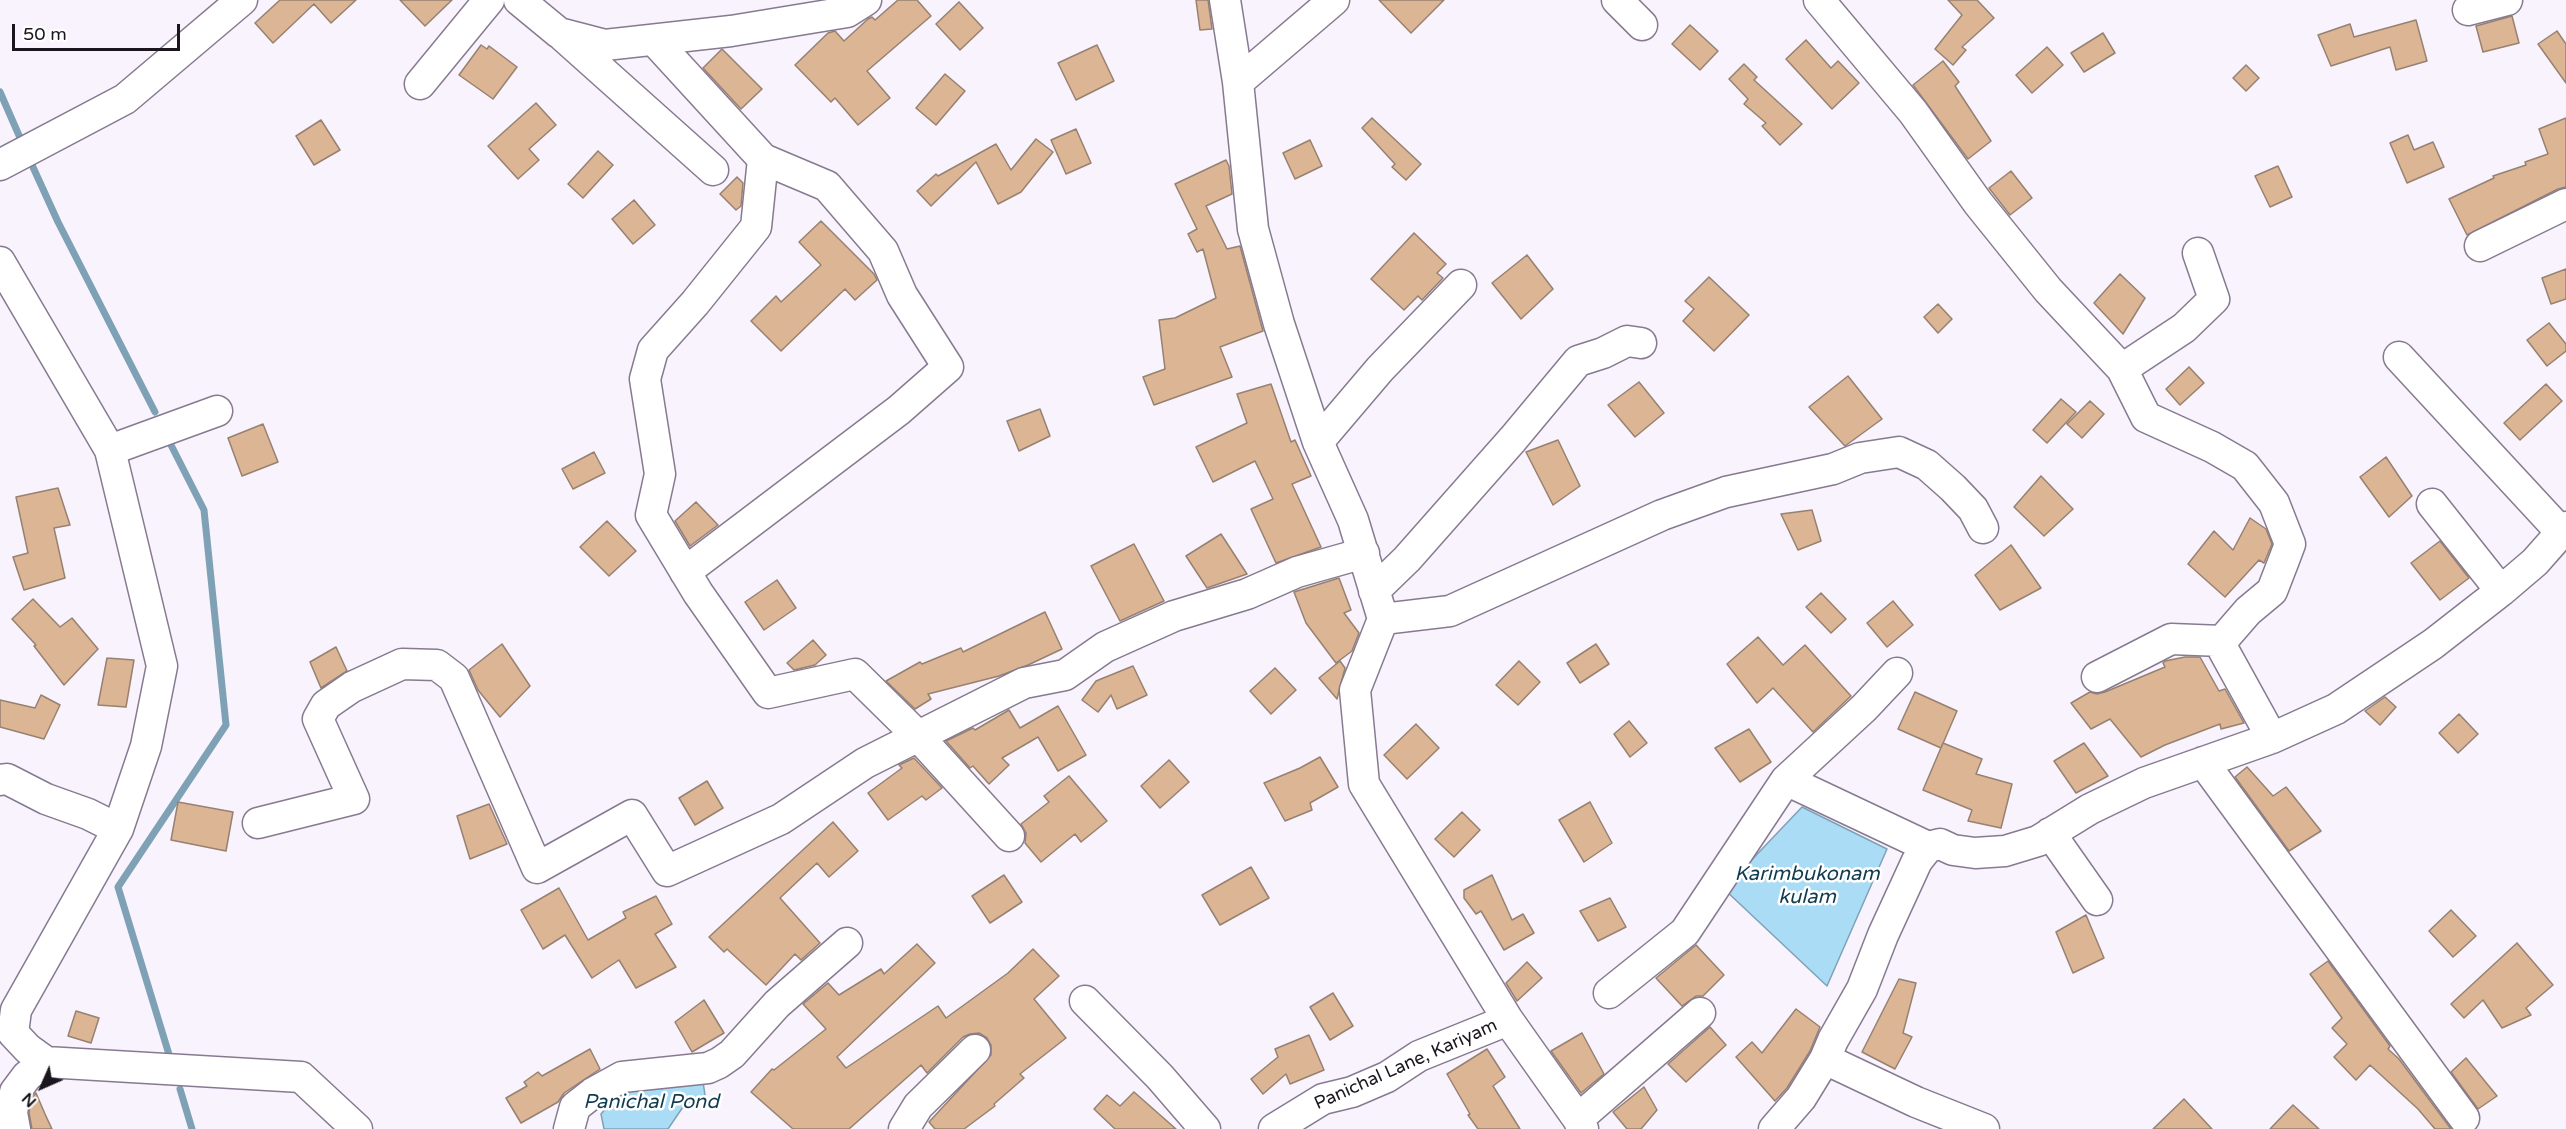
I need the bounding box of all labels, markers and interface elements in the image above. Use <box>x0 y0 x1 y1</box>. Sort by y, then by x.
scale bar <box>15 12 183 50</box>
text: 50 m <box>23 23 67 45</box>
water label: Karimbukonam kulam <box>1734 863 1880 910</box>
street label: Panichal Lane, Kariyam <box>1311 1015 1501 1115</box>
north arrow <box>12 1057 72 1117</box>
text: N <box>18 1088 41 1111</box>
water label: Panichal Pond <box>583 1091 719 1115</box>

